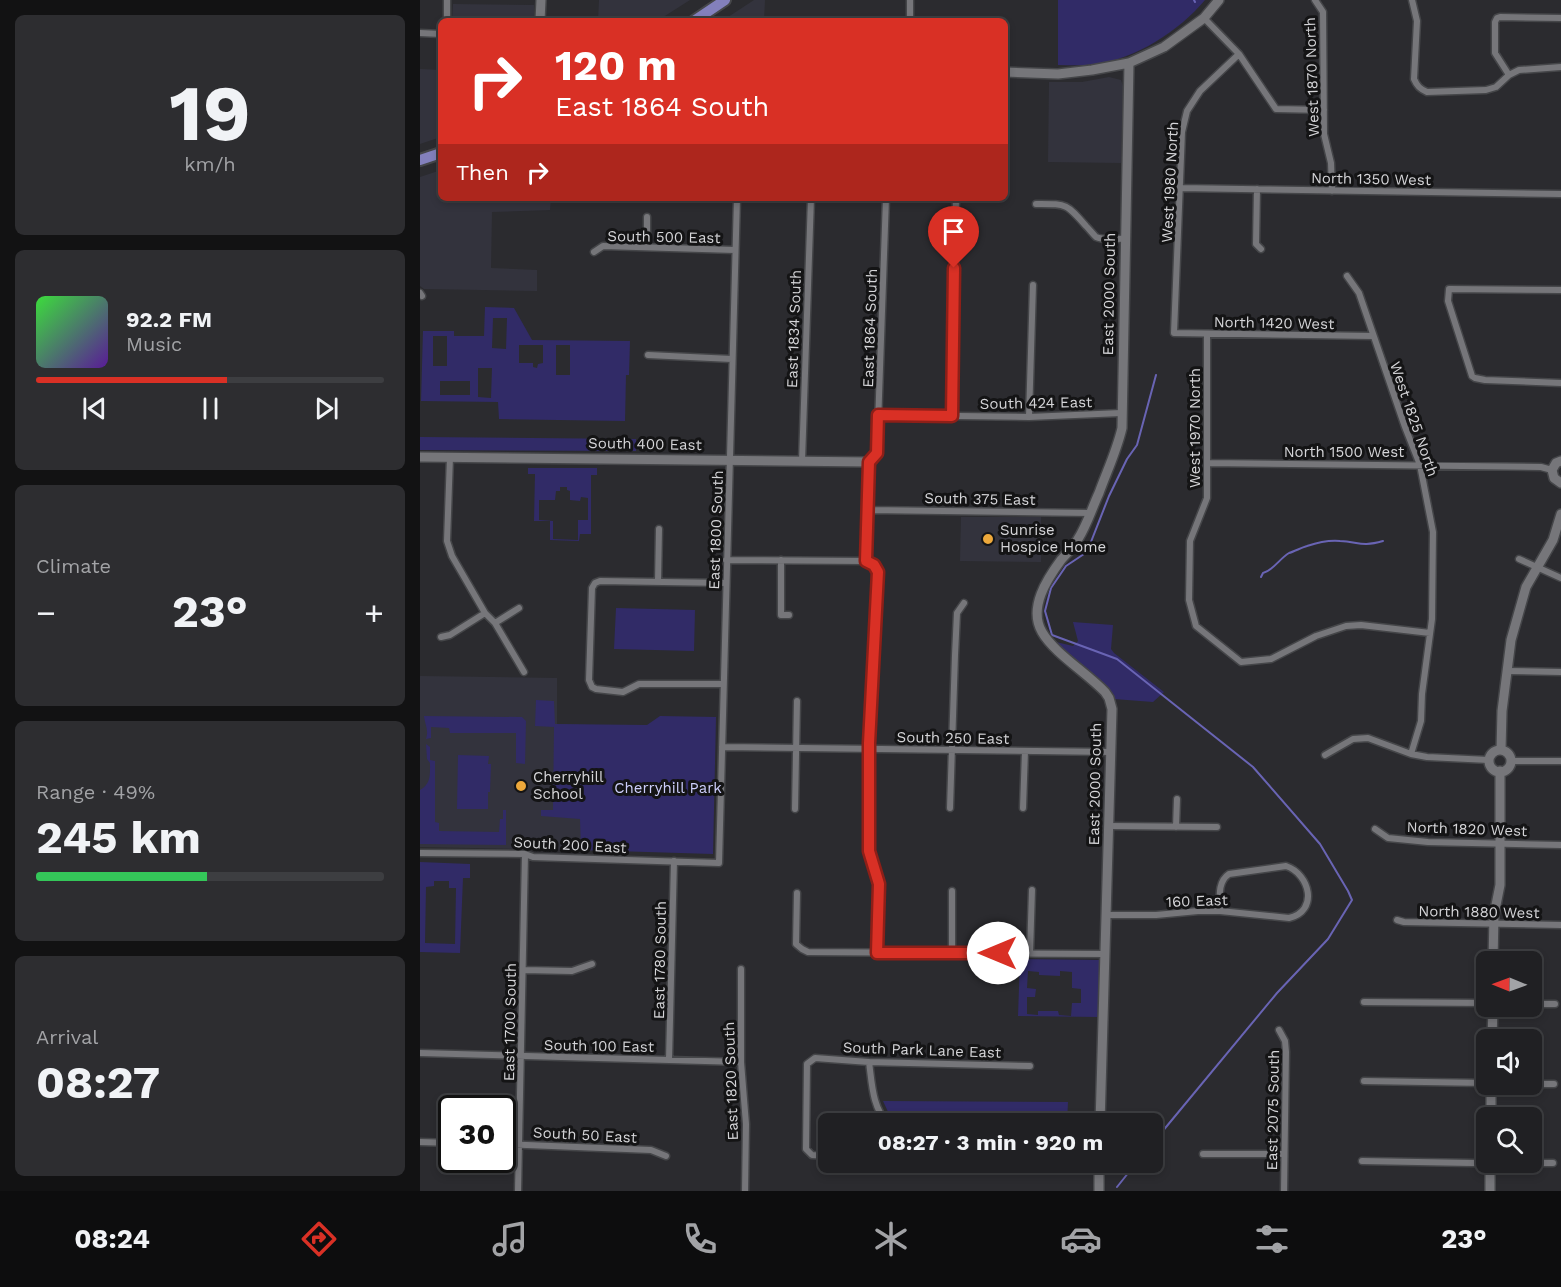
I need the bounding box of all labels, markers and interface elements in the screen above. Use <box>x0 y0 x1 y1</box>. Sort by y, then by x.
street label: West 1870 North <box>1301 17 1323 137</box>
text: 120 m <box>555 41 677 90</box>
icon: right <box>456 42 534 120</box>
text: 19 <box>169 67 251 159</box>
text: East 1864 South <box>555 91 769 123</box>
street label: West 1980 North <box>1158 121 1182 243</box>
text: km/h <box>184 152 236 176</box>
icon: right <box>521 156 554 189</box>
text: Then <box>456 160 509 185</box>
street label: North 1350 West <box>1311 169 1432 189</box>
pin <box>928 206 979 268</box>
icon: arrive <box>937 215 970 248</box>
street label: South 500 East <box>607 227 722 247</box>
street label: East 2000 South <box>1099 233 1119 355</box>
street label: East 1864 South <box>859 268 881 388</box>
street label: East 1834 South <box>783 270 805 388</box>
text: 92.2 FM <box>126 307 212 332</box>
street label: North 1420 West <box>1214 313 1335 333</box>
text: Music <box>126 332 182 356</box>
street label: West 1825 North <box>1386 359 1442 479</box>
street label: West 1970 North <box>1186 368 1204 488</box>
icon: previous <box>78 392 111 425</box>
icon: pause <box>194 392 227 425</box>
icon: next <box>310 392 343 425</box>
street label: South 424 East <box>980 393 1093 413</box>
street label: South 400 East <box>588 434 703 454</box>
street label: North 1500 West <box>1284 443 1405 461</box>
street label: East 1800 South <box>705 470 727 590</box>
street label: South 375 East <box>924 489 1036 509</box>
place label: Sunrise Hospice Home <box>1000 521 1106 556</box>
marker: Sunrise Hospice Home <box>981 532 995 546</box>
text: Climate <box>36 554 111 578</box>
text: 23° <box>172 585 248 638</box>
text: − <box>36 593 56 632</box>
text: + <box>364 593 384 632</box>
street label: East 2000 South <box>1085 723 1105 845</box>
street label: South 250 East <box>896 728 1010 748</box>
place label: Cherryhill School <box>533 768 604 803</box>
marker: Cherryhill School <box>514 779 528 793</box>
park label: Cherryhill Park <box>614 779 722 797</box>
text: Range · 49% <box>36 780 155 804</box>
text: 245 km <box>36 811 201 864</box>
street label: North 1820 West <box>1406 818 1528 840</box>
street label: South 200 East <box>513 833 628 857</box>
street label: 160 East <box>1166 891 1229 911</box>
street label: East 1780 South <box>650 901 670 1019</box>
street label: North 1880 West <box>1418 902 1540 922</box>
position arrow <box>966 921 1030 985</box>
north arrow <box>1476 951 1542 1017</box>
map controls <box>1476 951 1542 1173</box>
street label: East 1700 South <box>500 963 520 1081</box>
street label: East 1820 South <box>720 1021 742 1141</box>
text: Arrival <box>36 1025 98 1049</box>
button: sound <box>1476 1029 1542 1095</box>
street label: South 100 East <box>544 1036 655 1056</box>
street label: South Park Lane East <box>843 1038 1002 1062</box>
street label: East 2075 South <box>1263 1049 1283 1171</box>
text: 08:27 <box>36 1056 160 1109</box>
speed limit sign: 30 <box>438 1095 516 1173</box>
button: search <box>1476 1107 1542 1173</box>
street label: South 50 East <box>533 1123 638 1147</box>
text: 08:27 · 3 min · 920 m <box>878 1130 1103 1155</box>
icon: directions <box>298 1218 340 1260</box>
icon: music <box>489 1218 531 1260</box>
icon: phone <box>679 1218 721 1260</box>
icon: climate <box>870 1218 912 1260</box>
icon: car <box>1060 1218 1102 1260</box>
icon: filters <box>1251 1218 1293 1260</box>
text: 08:24 <box>74 1223 150 1255</box>
text: 23° <box>1441 1223 1487 1255</box>

